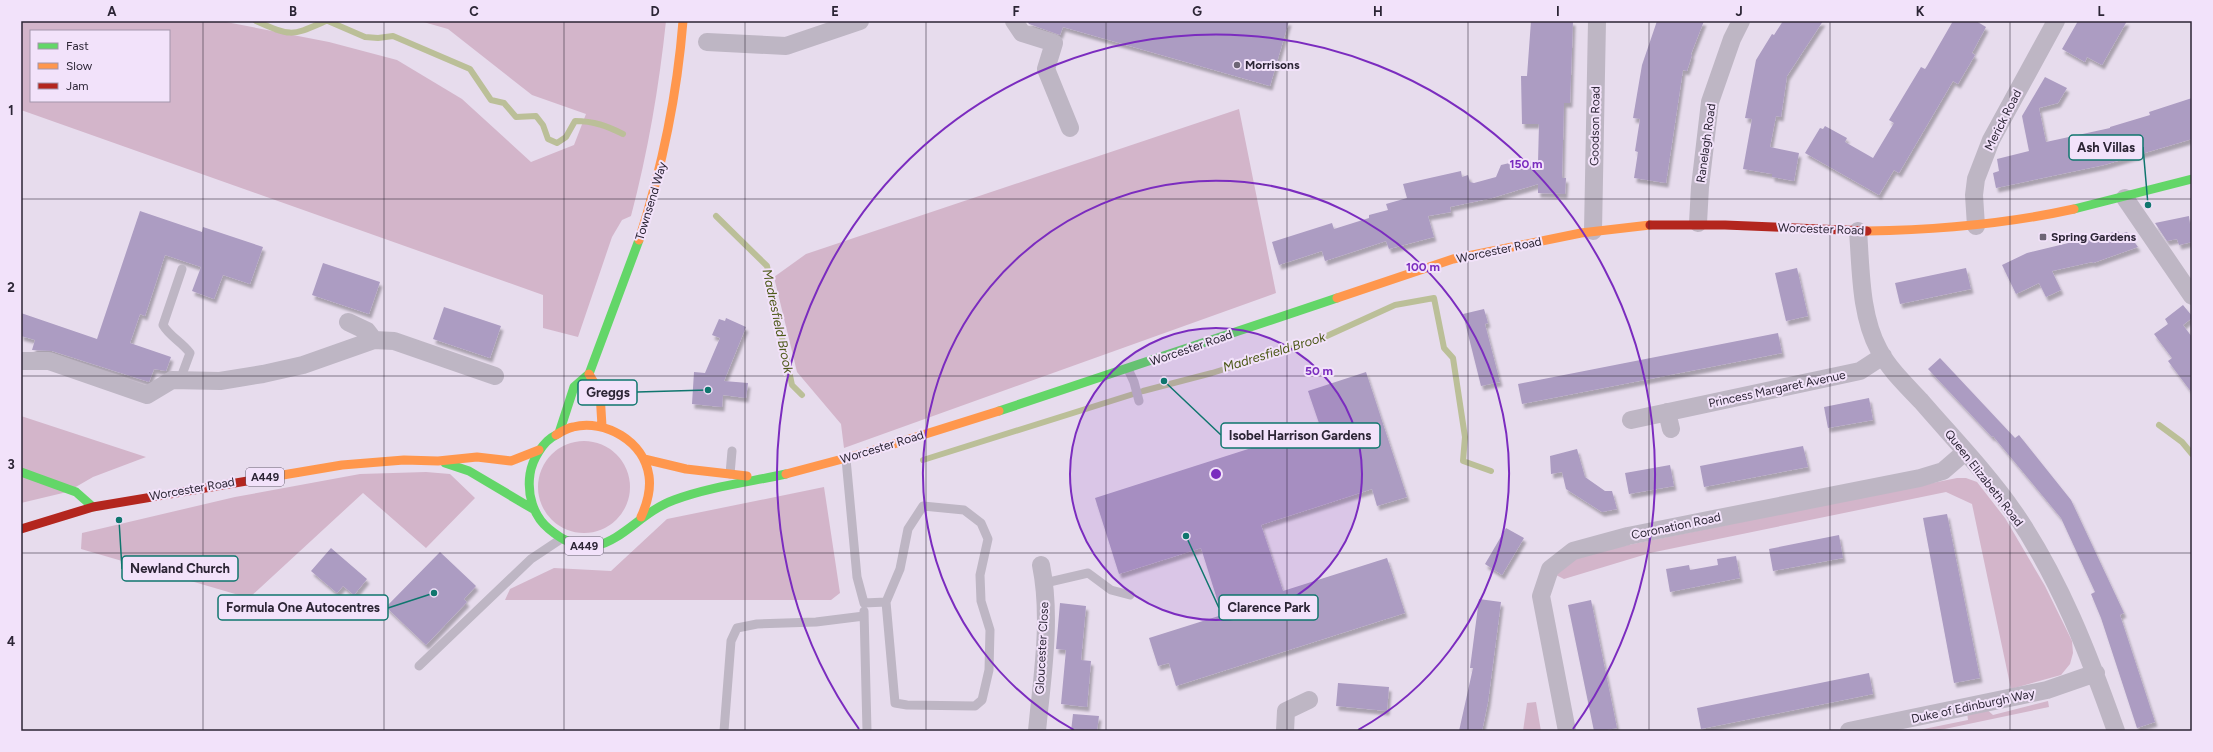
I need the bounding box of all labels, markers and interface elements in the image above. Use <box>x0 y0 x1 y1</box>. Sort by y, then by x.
text: A <box>107 4 117 19</box>
text: B <box>289 4 297 19</box>
text: C <box>469 4 479 19</box>
text: D <box>650 4 660 19</box>
text: E <box>831 4 839 19</box>
text: F <box>1012 4 1020 19</box>
text: G <box>1192 4 1202 19</box>
text: H <box>1373 4 1383 19</box>
text: I <box>1556 4 1560 19</box>
text: J <box>1735 4 1743 19</box>
text: K <box>1916 4 1925 19</box>
text: L <box>2098 4 2105 19</box>
legend <box>30 30 170 102</box>
text: Fast <box>66 39 89 53</box>
place label: Morrisons <box>1245 58 1300 72</box>
text: Slow <box>66 59 93 73</box>
marker: Morrisons <box>1232 60 1242 70</box>
text: Jam <box>66 79 89 93</box>
street label: Goodson Road <box>1587 86 1603 166</box>
street label: Merick Road <box>1982 87 2024 153</box>
street label: Ranelagh Road <box>1694 102 1718 184</box>
text: 1 <box>8 103 14 118</box>
callout: Ash Villas <box>2069 135 2143 160</box>
text: Ash Villas <box>2077 140 2135 155</box>
text: 150 m <box>1509 157 1543 171</box>
street label: Townsend Way <box>632 160 670 242</box>
street label: Worcester Road <box>1778 220 1864 238</box>
place label: Spring Gardens <box>2051 230 2137 244</box>
marker: Spring Gardens <box>2038 232 2048 242</box>
street label: Worcester Road <box>1455 234 1543 266</box>
text: 100 m <box>1406 260 1440 274</box>
water label: Madresfield Brook <box>760 267 797 375</box>
text: 2 <box>7 280 15 295</box>
street label: Worcester Road <box>1148 327 1234 369</box>
water label: Madresfield Brook <box>1221 329 1328 375</box>
text: 50 m <box>1305 364 1333 378</box>
street label: Princess Margaret Avenue <box>1707 368 1847 410</box>
callout: Greggs <box>578 380 637 405</box>
text: Greggs <box>586 385 630 400</box>
callout: Isobel Harrison Gardens <box>1221 423 1380 448</box>
street label: Queen Elizabeth Road <box>1942 427 2026 529</box>
street label: Worcester Road <box>839 428 925 466</box>
text: Isobel Harrison Gardens <box>1229 428 1371 443</box>
text: 3 <box>7 457 15 472</box>
centre of rings <box>1209 467 1223 481</box>
road number: A449 <box>246 468 284 486</box>
street label: Worcester Road <box>148 475 236 503</box>
street label: Coronation Road <box>1630 510 1722 542</box>
road number: A449 <box>565 537 603 555</box>
callout: Newland Church <box>122 556 238 581</box>
text: Newland Church <box>130 561 230 576</box>
callout: Formula One Autocentres <box>218 595 388 620</box>
callout: Clarence Park <box>1219 595 1318 620</box>
text: Formula One Autocentres <box>226 600 380 615</box>
text: Clarence Park <box>1227 600 1311 615</box>
street label: Gloucester Close <box>1033 601 1051 695</box>
text: 4 <box>7 634 15 649</box>
street label: Duke of Edinburgh Way <box>1910 686 2037 726</box>

